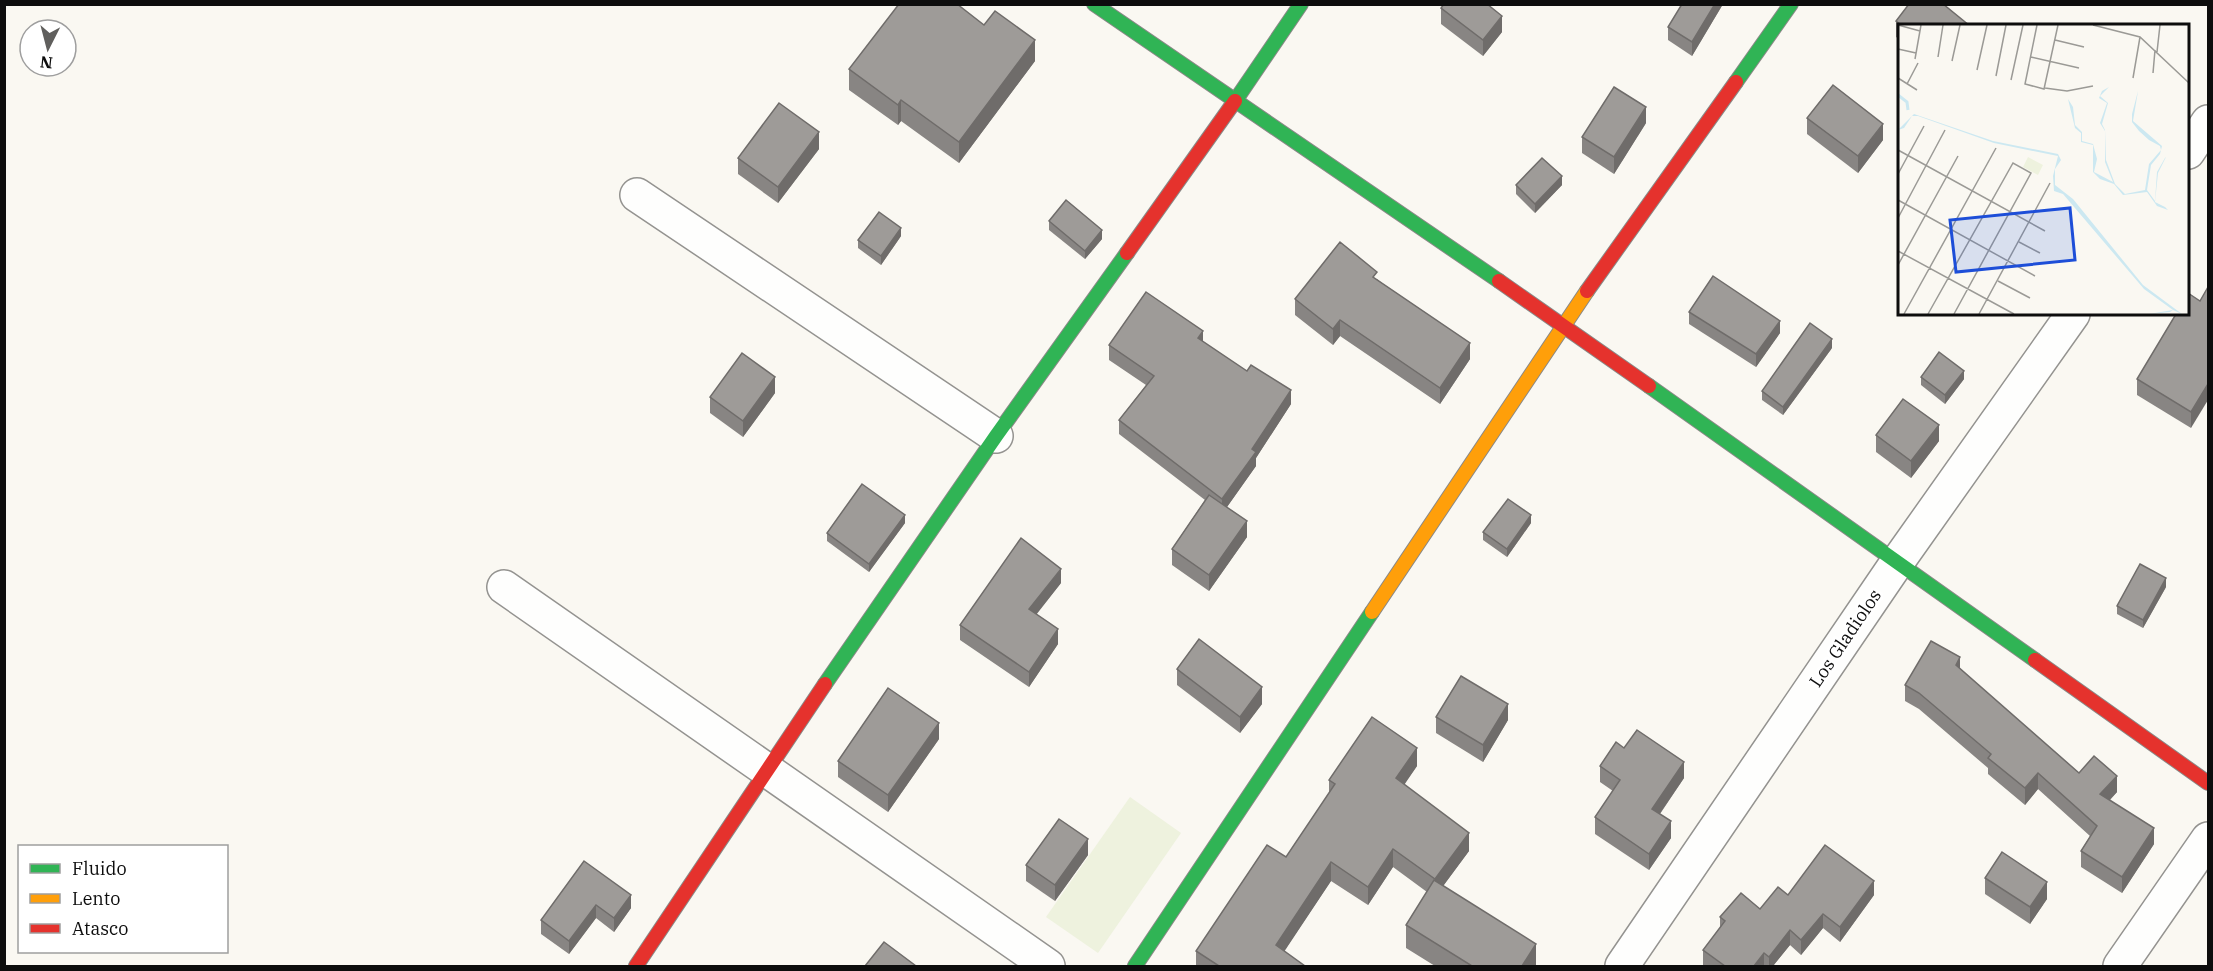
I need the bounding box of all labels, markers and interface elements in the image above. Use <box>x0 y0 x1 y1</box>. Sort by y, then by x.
north arrow <box>18 18 78 78</box>
inset map <box>1898 24 2189 315</box>
text: N <box>39 52 54 74</box>
street label: Los Gladiolos <box>1804 585 1886 691</box>
legend <box>18 845 228 953</box>
text: Fluido <box>72 857 127 880</box>
text: Lento <box>72 887 120 910</box>
text: Atasco <box>72 917 128 940</box>

